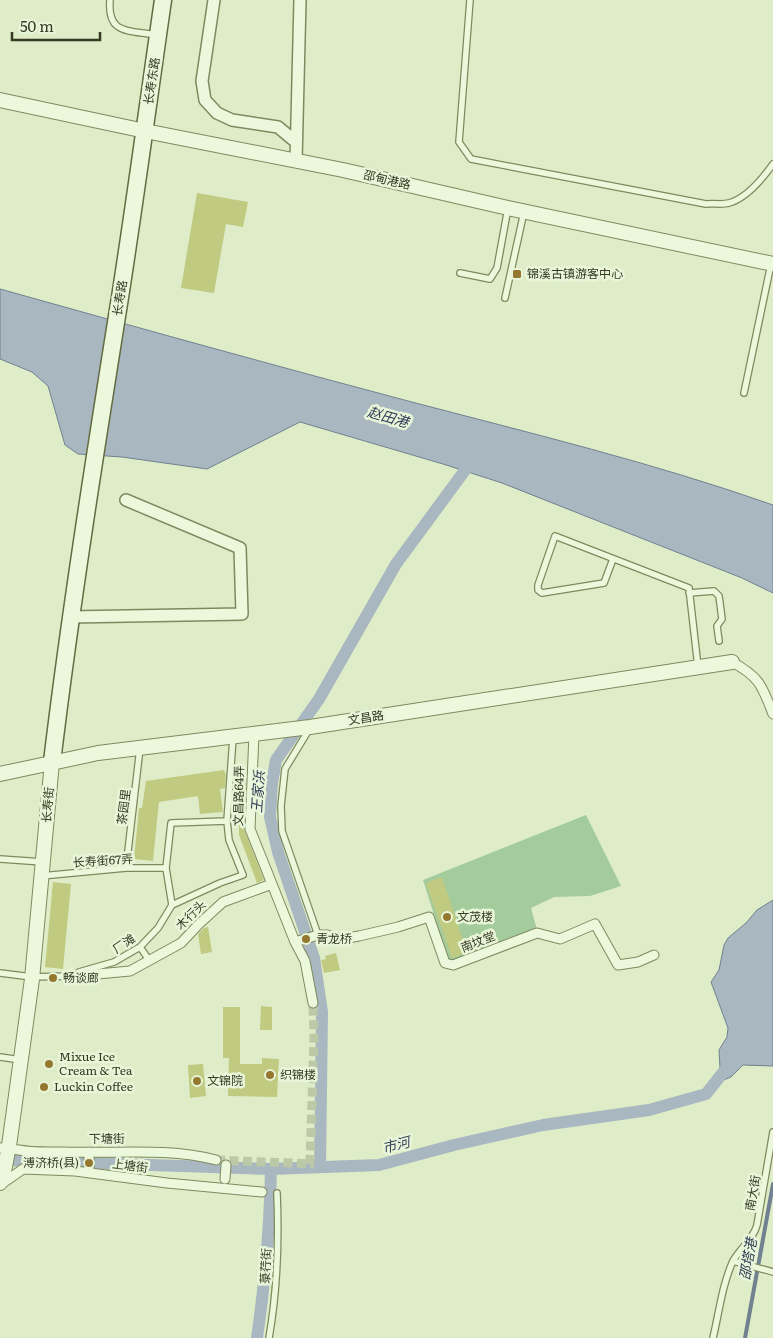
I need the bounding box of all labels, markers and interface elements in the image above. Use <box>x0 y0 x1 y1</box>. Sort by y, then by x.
scale bar <box>12 10 100 42</box>
text: 50 m <box>20 14 54 37</box>
street label: 长寿东路 <box>139 56 163 106</box>
street label: 邵甸港路 <box>362 165 413 193</box>
place label: 锦溪古镇游客中心 <box>527 264 623 282</box>
marker: 锦溪古镇游客中心 <box>511 268 523 280</box>
street label: 长寿路 <box>107 279 131 317</box>
water label: 赵田港 <box>365 401 413 432</box>
street label: 文昌路 <box>347 705 385 729</box>
street label: 文昌路64弄 <box>228 765 248 827</box>
water label: 王家浜 <box>246 769 269 814</box>
street label: 长寿街 <box>36 786 58 824</box>
street label: 茶园里 <box>112 788 134 826</box>
street label: 长寿街67弄 <box>72 849 134 871</box>
street label: 木行头 <box>171 895 210 933</box>
place label: 文茂楼 <box>457 907 493 925</box>
marker: 文茂楼 <box>441 911 453 923</box>
street label: 南坟堂 <box>458 926 498 956</box>
street label: 厂滩 <box>108 929 138 957</box>
place label: 青龙桥 <box>316 929 352 947</box>
marker: 青龙桥 <box>300 933 312 945</box>
place label: 畅谈廊 <box>63 968 99 986</box>
marker: 畅谈廊 <box>47 972 59 984</box>
place label: Mixue Ice Cream & Tea <box>59 1047 133 1079</box>
marker: Mixue Ice Cream & Tea <box>43 1058 55 1070</box>
place label: 织锦楼 <box>280 1065 316 1083</box>
marker: 织锦楼 <box>264 1069 276 1081</box>
place label: 文锦院 <box>207 1071 243 1089</box>
marker: 文锦院 <box>191 1075 203 1087</box>
place label: Luckin Coffee <box>54 1077 133 1095</box>
marker: Luckin Coffee <box>38 1081 50 1093</box>
street label: 下塘街 <box>89 1129 125 1147</box>
water label: 市河 <box>380 1130 415 1157</box>
place label: 溥济桥(县) <box>23 1153 79 1171</box>
street label: 上塘街 <box>111 1154 149 1176</box>
marker: 溥济桥(县) <box>83 1157 95 1169</box>
street label: 南大街 <box>740 1174 764 1212</box>
water label: 邵塔港 <box>734 1234 761 1281</box>
street label: 菉荇街 <box>255 1248 275 1284</box>

